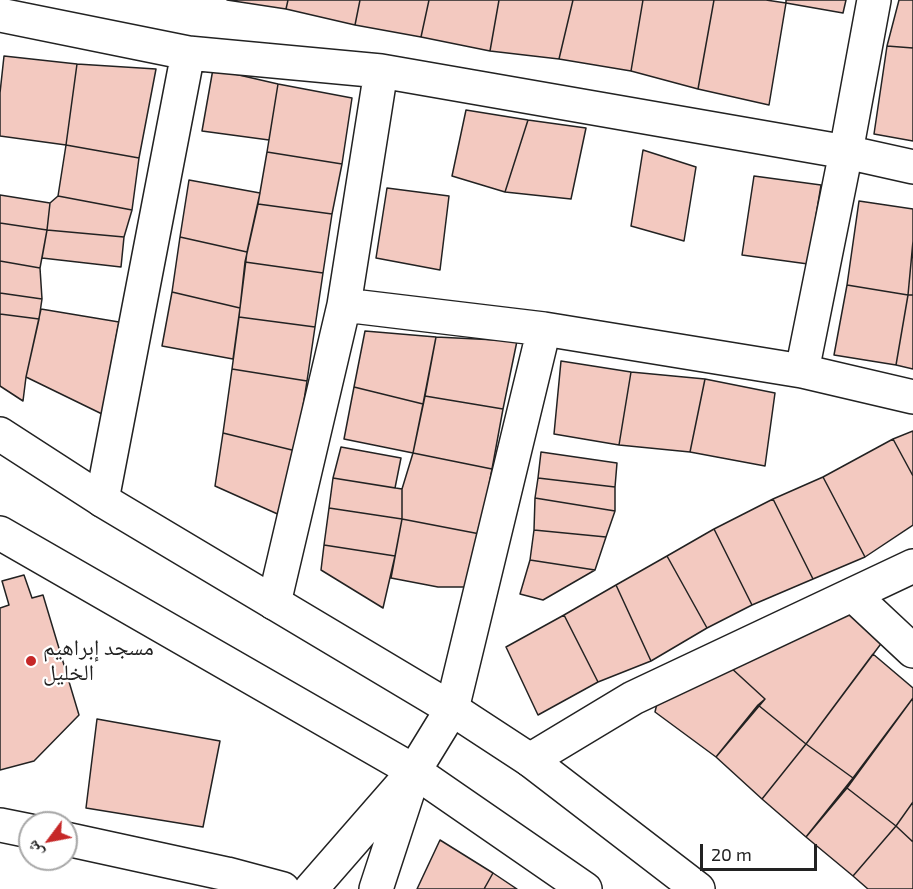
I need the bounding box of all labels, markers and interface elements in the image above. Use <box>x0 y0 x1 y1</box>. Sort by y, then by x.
place label: مسجد إبراهيم الخليل <box>43 635 154 686</box>
marker: مسجد إبراهيم الخليل <box>24 654 38 668</box>
north arrow <box>18 811 78 871</box>
scale bar <box>703 832 820 870</box>
text: ش <box>21 838 47 862</box>
text: 20 m <box>711 843 752 865</box>

